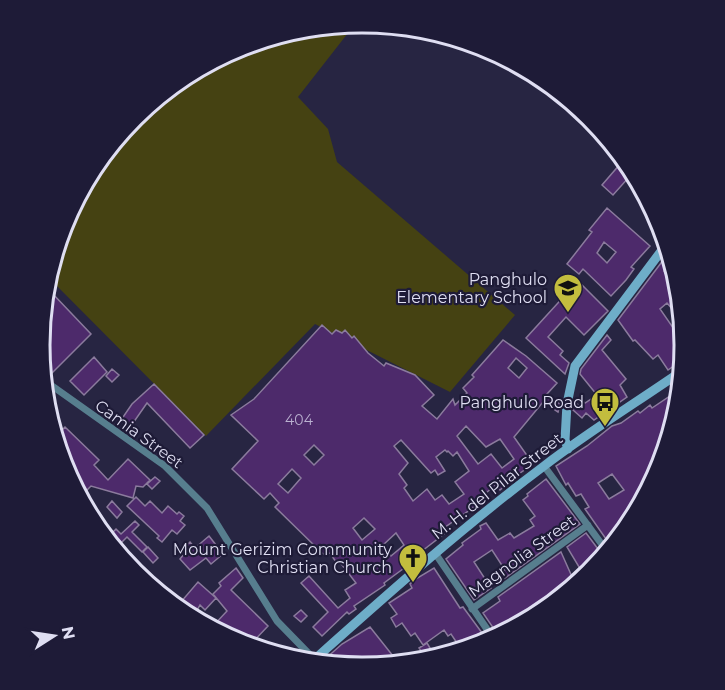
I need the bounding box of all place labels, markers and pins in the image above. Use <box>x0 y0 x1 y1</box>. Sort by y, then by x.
place label: Panghulo Elementary School <box>396 270 547 307</box>
school or university icon: Panghulo Elementary School <box>552 272 584 314</box>
bus stop icon: Panghulo Road <box>589 386 621 428</box>
place label: Panghulo Road <box>460 393 584 412</box>
place label: Mount Gerizim Community Christian Church <box>173 540 392 577</box>
church icon: Mount Gerizim Community Christian Church <box>397 542 429 584</box>

